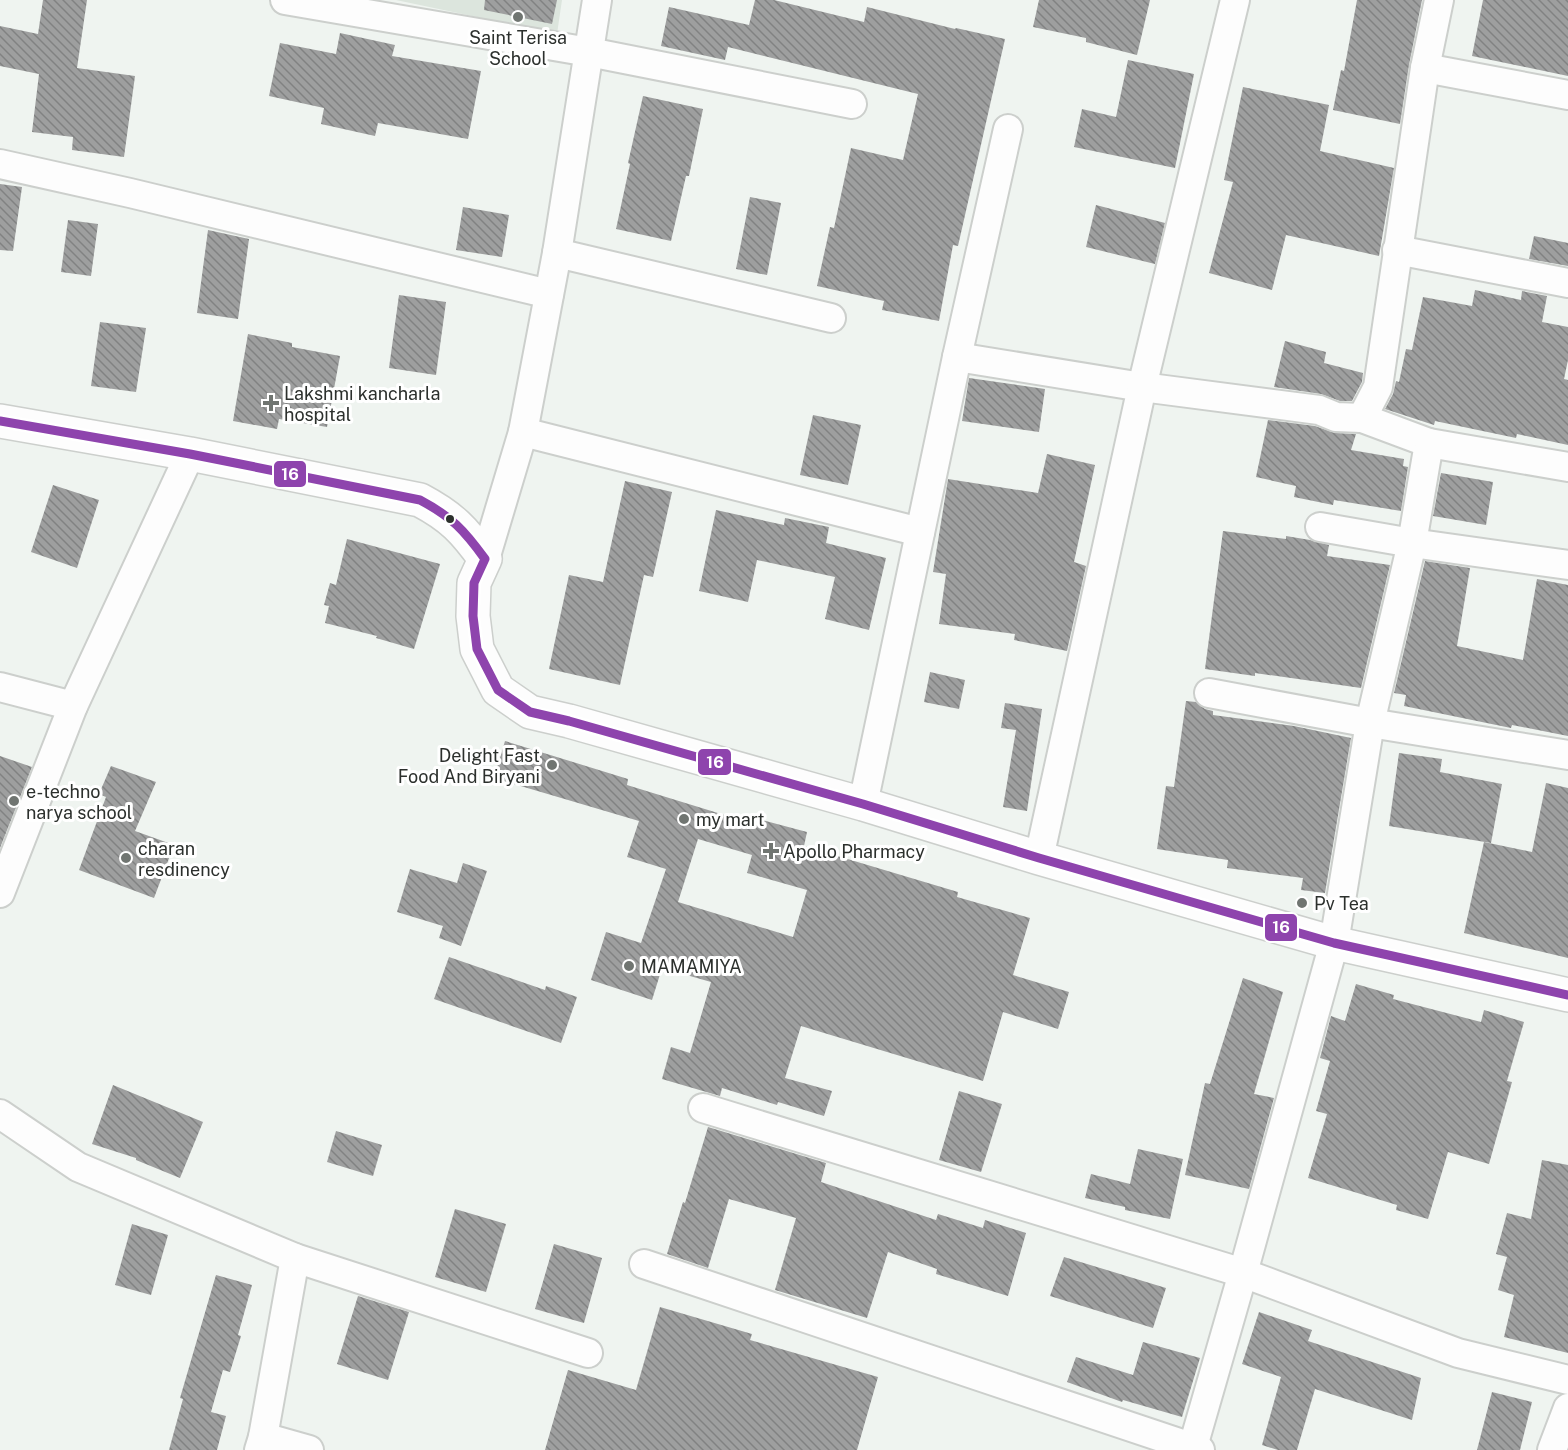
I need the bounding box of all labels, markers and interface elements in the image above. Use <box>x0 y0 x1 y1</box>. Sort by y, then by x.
marker: Saint Terisa School <box>511 10 525 24</box>
place label: Saint Terisa School <box>469 27 567 69</box>
place label: Lakshmi kancharla hospital <box>284 383 440 425</box>
marker: Lakshmi kancharla hospital <box>262 394 280 412</box>
line badge: 16 <box>273 460 307 488</box>
text: 16 <box>281 465 299 484</box>
unlabelled marker <box>444 513 456 525</box>
place label: Delight Fast Food And Biryani <box>398 745 540 787</box>
line badge: 16 <box>697 748 732 776</box>
text: 16 <box>706 753 724 772</box>
marker: Delight Fast Food And Biryani <box>545 758 559 772</box>
place label: e-techno narya school <box>26 781 132 823</box>
marker: e-techno narya school <box>7 794 21 808</box>
place label: my mart <box>696 809 764 830</box>
marker: my mart <box>677 812 691 826</box>
place label: charan resdinency <box>138 838 230 880</box>
place label: Apollo Pharmacy <box>783 841 925 862</box>
marker: Apollo Pharmacy <box>764 844 778 858</box>
marker: charan resdinency <box>119 851 133 865</box>
place label: Pv Tea <box>1314 893 1369 914</box>
marker: Pv Tea <box>1295 896 1309 910</box>
line badge: 16 <box>1264 913 1298 942</box>
text: 16 <box>1272 918 1290 937</box>
place label: MAMAMIYA <box>641 956 742 977</box>
marker: MAMAMIYA <box>622 959 636 973</box>

